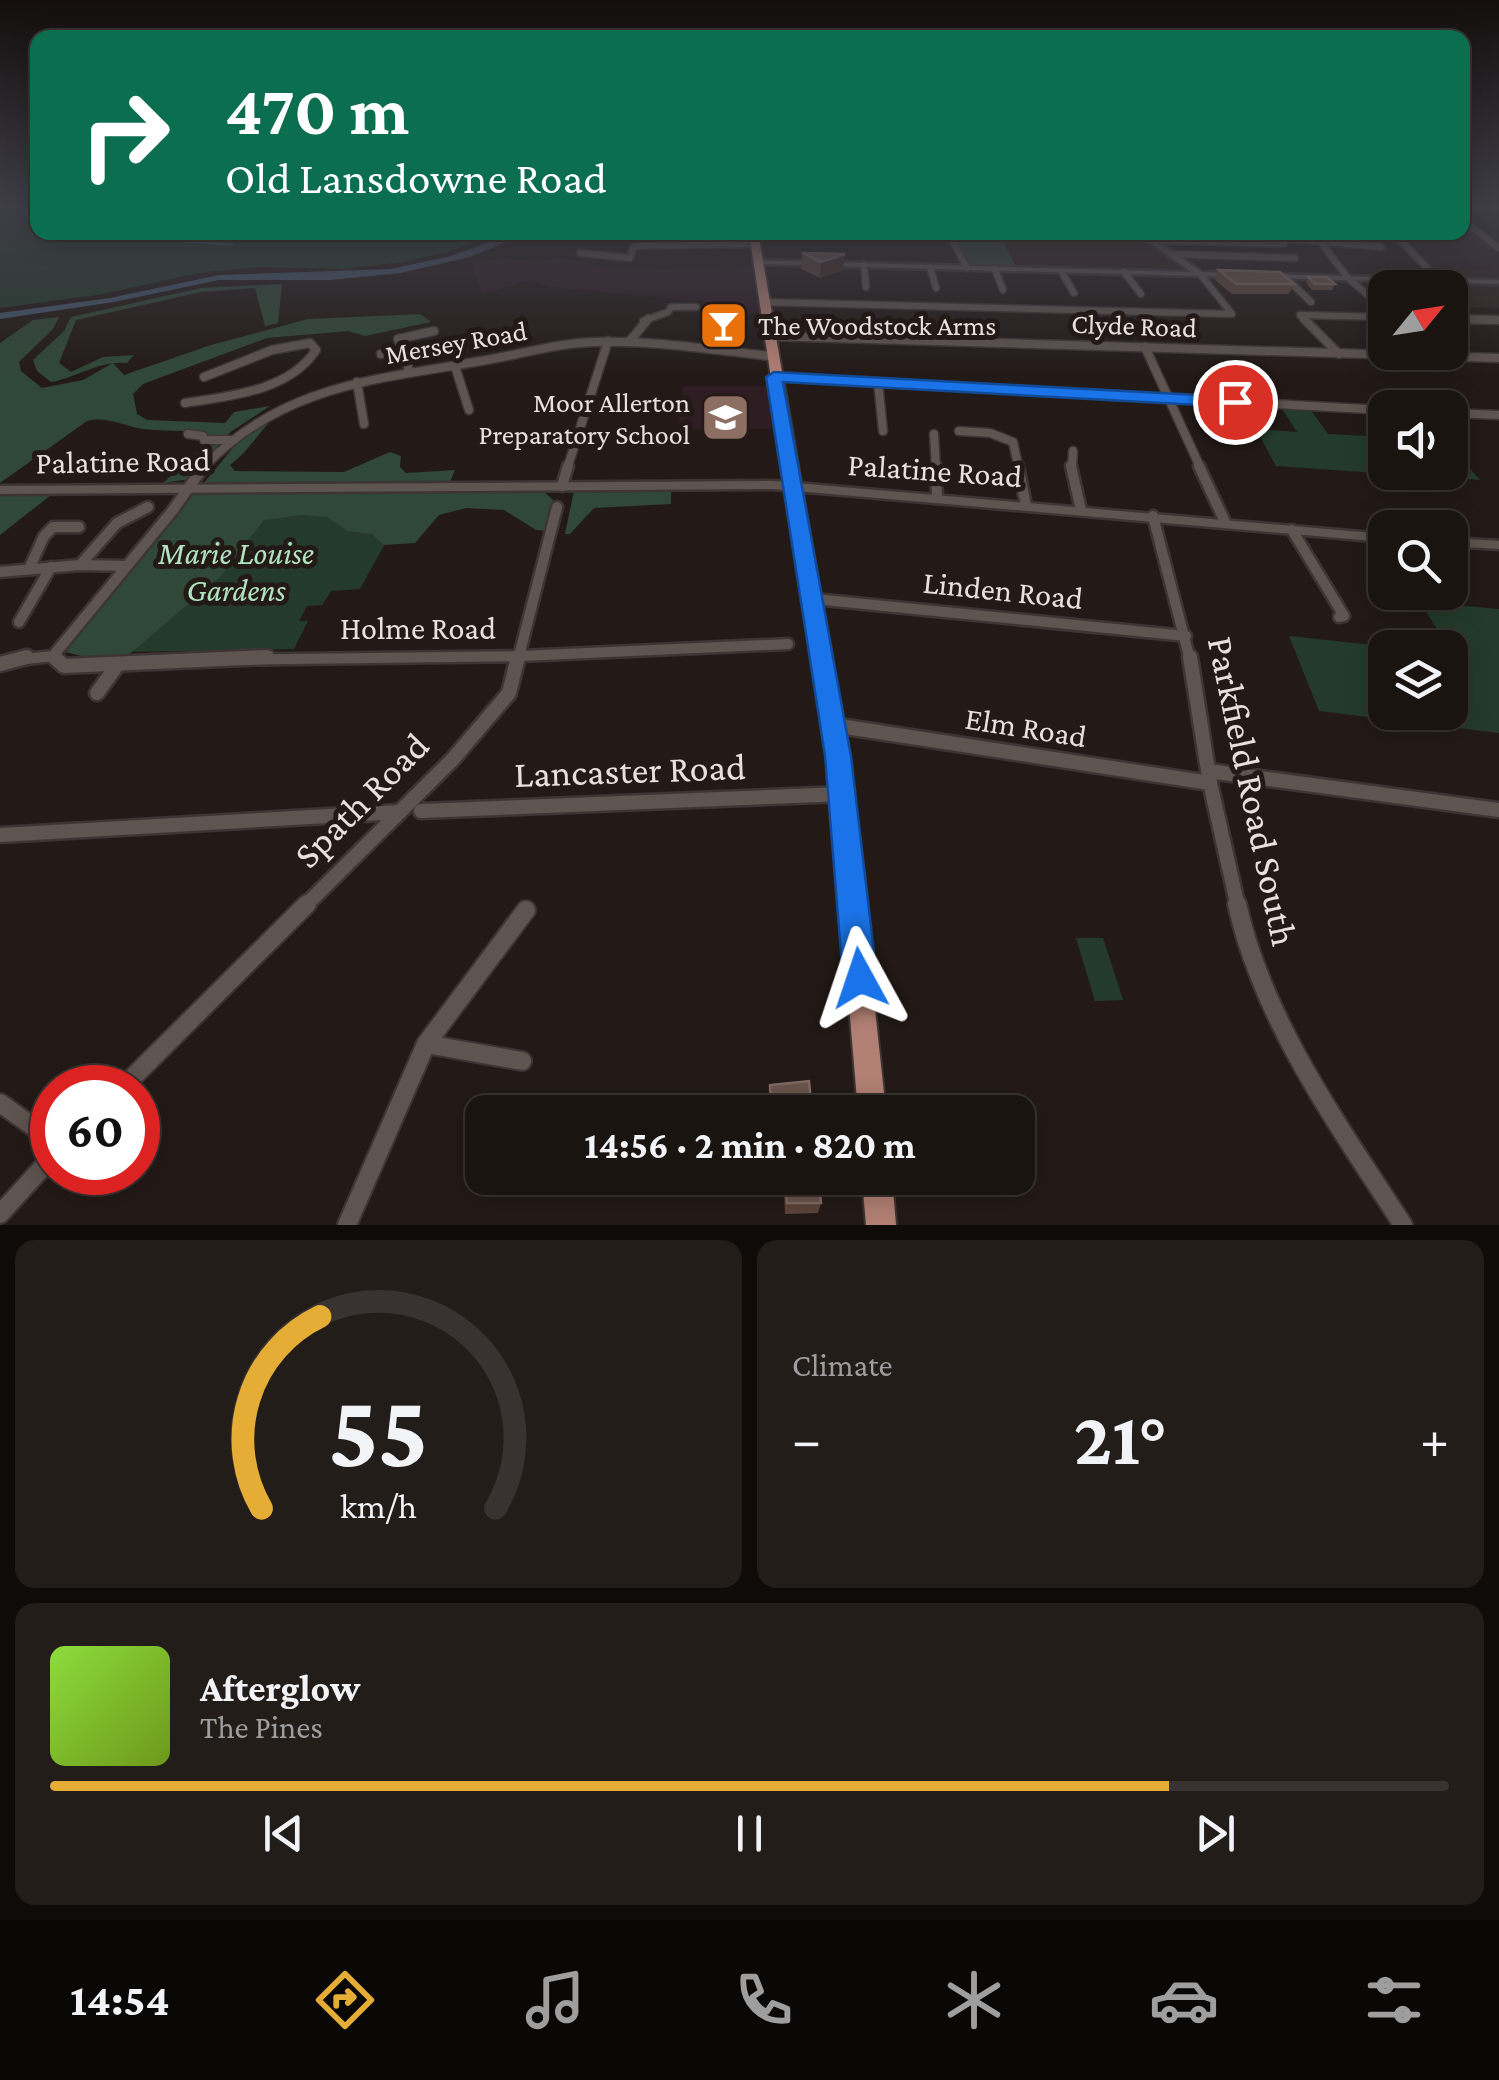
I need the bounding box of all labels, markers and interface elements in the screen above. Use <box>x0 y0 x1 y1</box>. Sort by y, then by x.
icon: right <box>60 70 190 200</box>
text: 470 m <box>225 71 409 149</box>
text: Old Lansdowne Road <box>225 153 607 203</box>
north arrow <box>1368 270 1468 370</box>
map controls <box>1368 270 1468 730</box>
bar icon: The Woodstock Arms <box>697 299 749 351</box>
street label: Clyde Road <box>1071 308 1198 343</box>
place label: The Woodstock Arms <box>758 310 996 341</box>
street label: Mersey Road <box>383 315 530 370</box>
pin <box>1193 360 1278 445</box>
icon: arrive <box>1208 375 1263 430</box>
place label: Moor Allerton Preparatory School <box>478 387 690 450</box>
button: sound <box>1368 390 1468 490</box>
school or university icon: Moor Allerton Preparatory School <box>699 392 751 444</box>
street label: Palatine Road <box>35 441 211 481</box>
street label: Palatine Road <box>847 446 1024 494</box>
button: search <box>1368 510 1468 610</box>
park label: Marie Louise Gardens <box>157 535 314 608</box>
street label: Linden Road <box>921 564 1085 616</box>
street label: Holme Road <box>340 610 496 646</box>
button: layers <box>1368 630 1468 730</box>
street label: Parkfield Road South <box>1200 632 1306 950</box>
street label: Elm Road <box>963 700 1089 754</box>
street label: Spath Road <box>285 724 437 876</box>
street label: Lancaster Road <box>513 745 747 795</box>
position arrow <box>808 926 912 1030</box>
speed limit sign: 60 <box>30 1065 160 1195</box>
text: 14:56 · 2 min · 820 m <box>584 1124 916 1166</box>
text: Climate <box>792 1347 893 1383</box>
text: 55 <box>328 1373 429 1488</box>
text: 21° <box>1074 1397 1167 1480</box>
text: − <box>792 1409 821 1470</box>
text: + <box>1420 1409 1449 1470</box>
text: km/h <box>340 1486 417 1526</box>
text: Afterglow <box>200 1667 360 1709</box>
text: The Pines <box>200 1709 323 1745</box>
icon: previous <box>256 1806 311 1861</box>
icon: pause <box>722 1806 777 1861</box>
icon: next <box>1188 1806 1243 1861</box>
icon: directions <box>310 1965 380 2035</box>
icon: music <box>520 1965 590 2035</box>
icon: phone <box>729 1965 799 2035</box>
icon: climate <box>939 1965 1009 2035</box>
icon: car <box>1149 1965 1219 2035</box>
icon: filters <box>1359 1965 1429 2035</box>
text: 14:54 <box>70 1975 170 2025</box>

